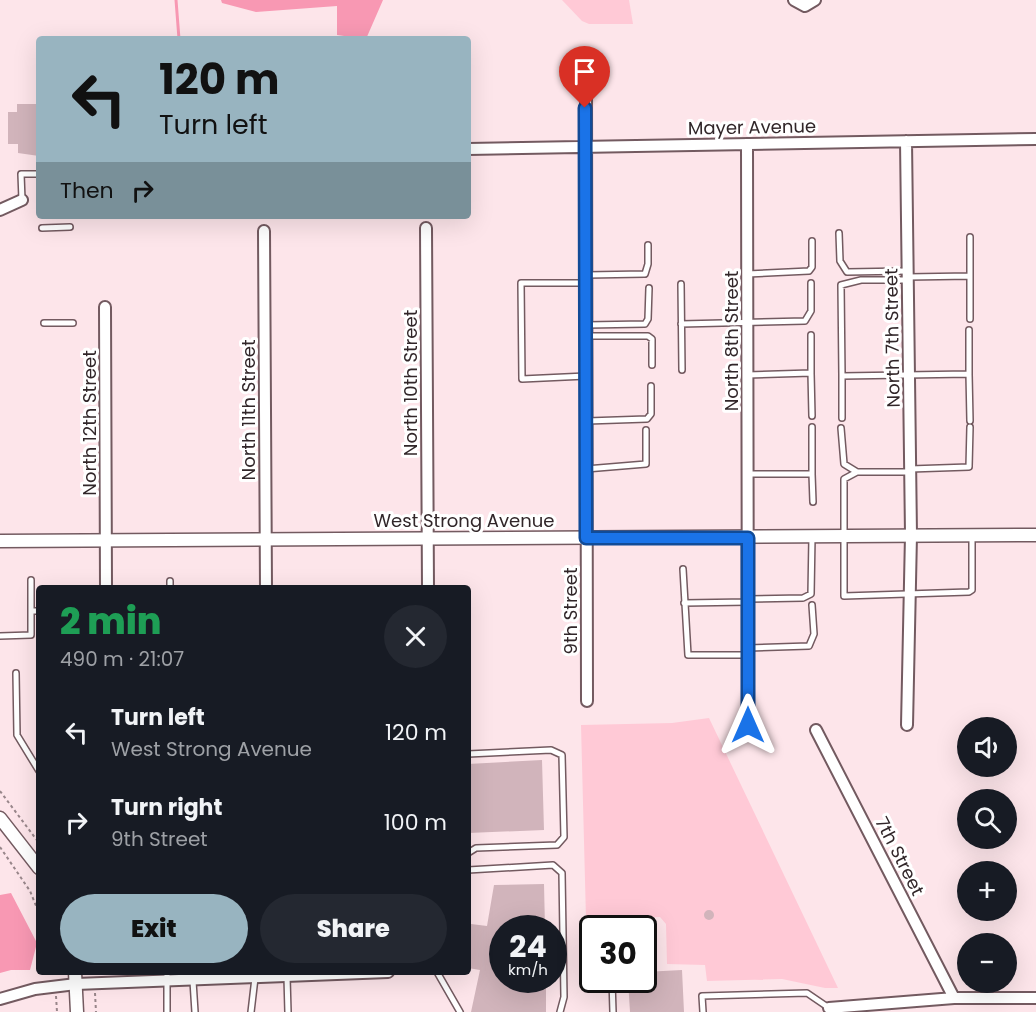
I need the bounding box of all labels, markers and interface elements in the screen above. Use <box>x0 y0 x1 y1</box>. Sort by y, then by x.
pin <box>559 46 610 108</box>
text: 120 m <box>159 50 280 109</box>
icon: arrive <box>568 55 601 88</box>
icon: left <box>60 60 138 138</box>
text: Turn left <box>159 106 268 143</box>
street label: Mayer Avenue <box>688 113 816 141</box>
icon: right <box>126 174 159 207</box>
text: Then <box>60 175 114 206</box>
street label: North 7th Street <box>878 268 906 408</box>
street label: North 8th Street <box>719 271 744 411</box>
street label: North 10th Street <box>398 310 423 456</box>
street label: North 11th Street <box>236 340 261 480</box>
street label: North 12th Street <box>77 350 102 496</box>
street label: West Strong Avenue <box>374 508 554 533</box>
street label: 9th Street <box>558 568 583 654</box>
text: 2 min <box>60 596 162 647</box>
button: close <box>384 605 447 668</box>
text: 490 m · 21:07 <box>60 645 184 673</box>
position arrow <box>716 693 780 757</box>
text: Turn left <box>111 702 205 733</box>
icon: left <box>60 716 93 749</box>
text: 120 m <box>385 717 447 748</box>
map controls <box>957 717 1017 993</box>
button: sound <box>957 717 1017 777</box>
text: West Strong Avenue <box>111 735 312 763</box>
button: search <box>957 789 1017 849</box>
text: Turn right <box>111 792 222 823</box>
icon: right <box>60 806 93 839</box>
text: 100 m <box>384 807 447 838</box>
street label: 7th Street <box>869 812 931 900</box>
text: 9th Street <box>111 825 208 853</box>
button: + <box>957 861 1017 921</box>
button: Exit <box>60 894 248 963</box>
button: Share <box>260 894 447 963</box>
speed limit sign: 30 <box>579 915 657 993</box>
text: 24 <box>509 925 547 968</box>
button: − <box>957 933 1017 993</box>
text: km/h <box>508 959 548 980</box>

